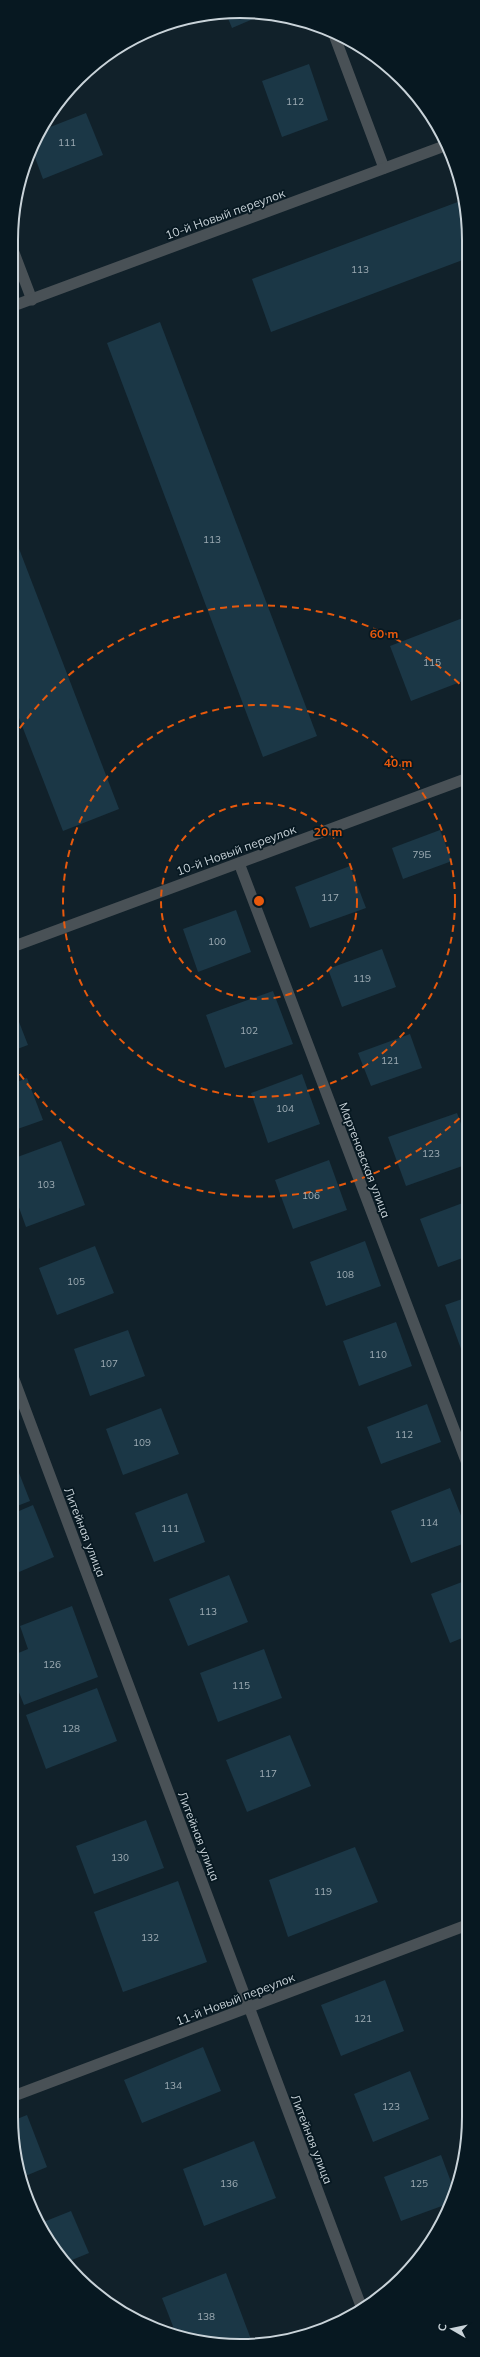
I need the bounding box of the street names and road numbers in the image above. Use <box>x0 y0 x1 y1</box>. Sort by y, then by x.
street label: 10-й Новый переулок <box>163 185 287 243</box>
street label: 10-й Новый переулок <box>174 821 298 879</box>
street label: Мартеновская улица <box>336 1100 394 1220</box>
street label: Литейная улица <box>61 1485 109 1579</box>
street label: Литейная улица <box>175 1789 223 1883</box>
street label: 11-й Новый переулок <box>173 1969 297 2029</box>
street label: Литейная улица <box>288 2092 336 2186</box>

